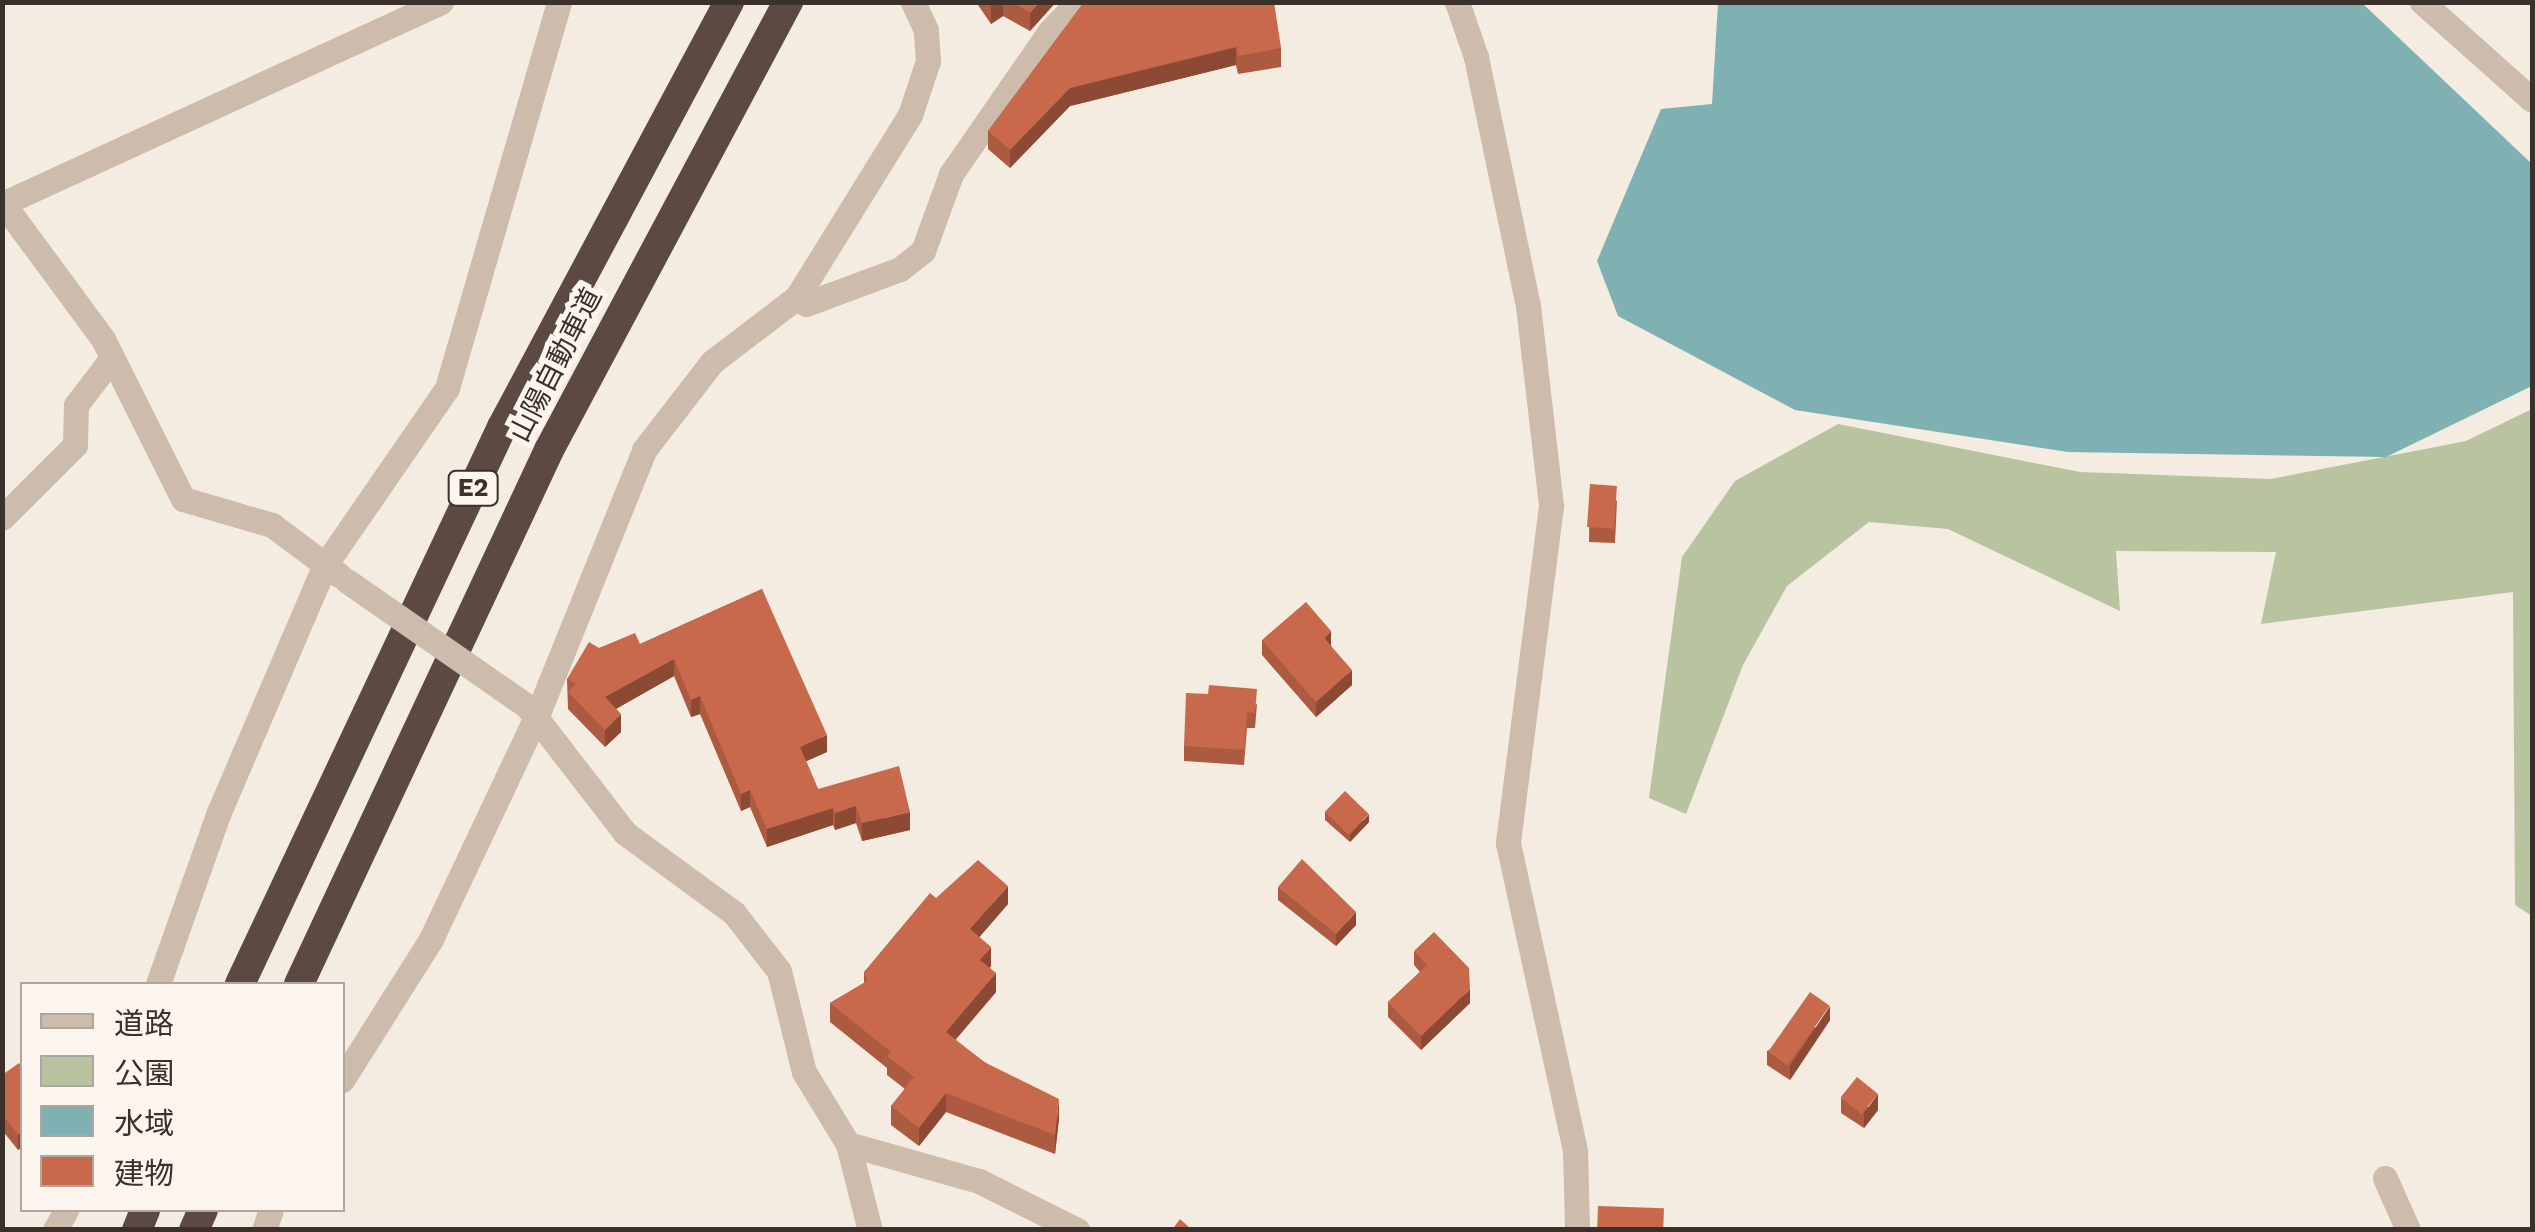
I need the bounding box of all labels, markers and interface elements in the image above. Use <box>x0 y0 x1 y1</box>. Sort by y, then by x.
street label: 山陽自動車道 <box>503 283 609 447</box>
road number: E2 <box>446 468 500 508</box>
legend <box>20 982 345 1212</box>
text: 道路 <box>114 1006 174 1041</box>
text: 公園 <box>114 1056 174 1091</box>
text: 水域 <box>114 1106 174 1141</box>
text: 建物 <box>114 1156 174 1191</box>

